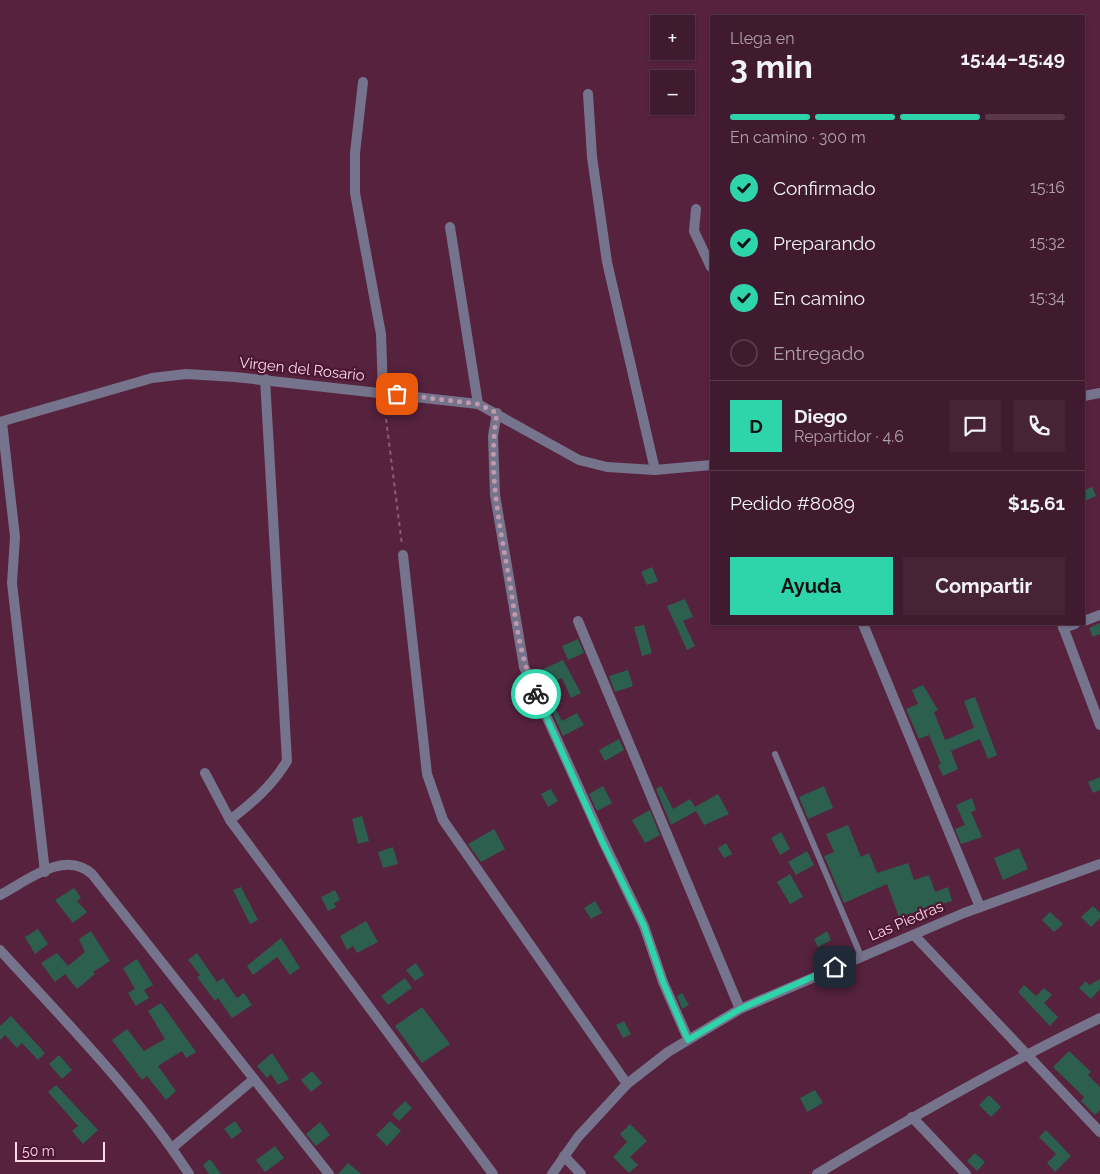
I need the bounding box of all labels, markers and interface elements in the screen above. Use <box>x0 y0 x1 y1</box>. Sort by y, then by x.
map controls <box>650 15 695 115</box>
button: + <box>650 15 695 60</box>
text: Llega en <box>730 29 794 48</box>
text: 15:44–15:49 <box>961 47 1065 69</box>
text: 3 min <box>730 48 813 85</box>
button: − <box>650 70 695 115</box>
text: En camino · 300 m <box>730 128 866 147</box>
icon: check <box>730 174 758 202</box>
text: Confirmado <box>773 177 876 199</box>
text: 15:16 <box>1030 178 1065 197</box>
icon: check <box>730 229 758 257</box>
text: Preparando <box>773 232 876 254</box>
text: 15:32 <box>1030 233 1065 252</box>
icon: check <box>730 284 758 312</box>
text: En camino <box>773 287 865 309</box>
text: 15:34 <box>1029 288 1065 307</box>
text: Entregado <box>773 342 865 364</box>
street label: Virgen del Rosario <box>238 353 366 385</box>
pin <box>376 373 418 415</box>
icon: bag <box>383 380 411 408</box>
button: chat <box>949 400 1001 452</box>
button: phone <box>1013 400 1065 452</box>
text: Diego <box>794 405 847 427</box>
text: D <box>749 415 763 437</box>
text: Repartidor · 4.6 <box>794 427 904 446</box>
text: Pedido #8089 <box>730 492 855 514</box>
text: $15.61 <box>1008 492 1065 514</box>
button: Ayuda <box>730 557 893 615</box>
button: Compartir <box>903 557 1065 615</box>
courier <box>511 669 561 719</box>
icon: bike <box>522 680 550 708</box>
street label: Las Piedras <box>866 897 946 945</box>
pin <box>814 946 856 988</box>
icon: home <box>821 953 849 981</box>
scale bar <box>15 1139 105 1162</box>
text: 50 m <box>22 1143 55 1159</box>

